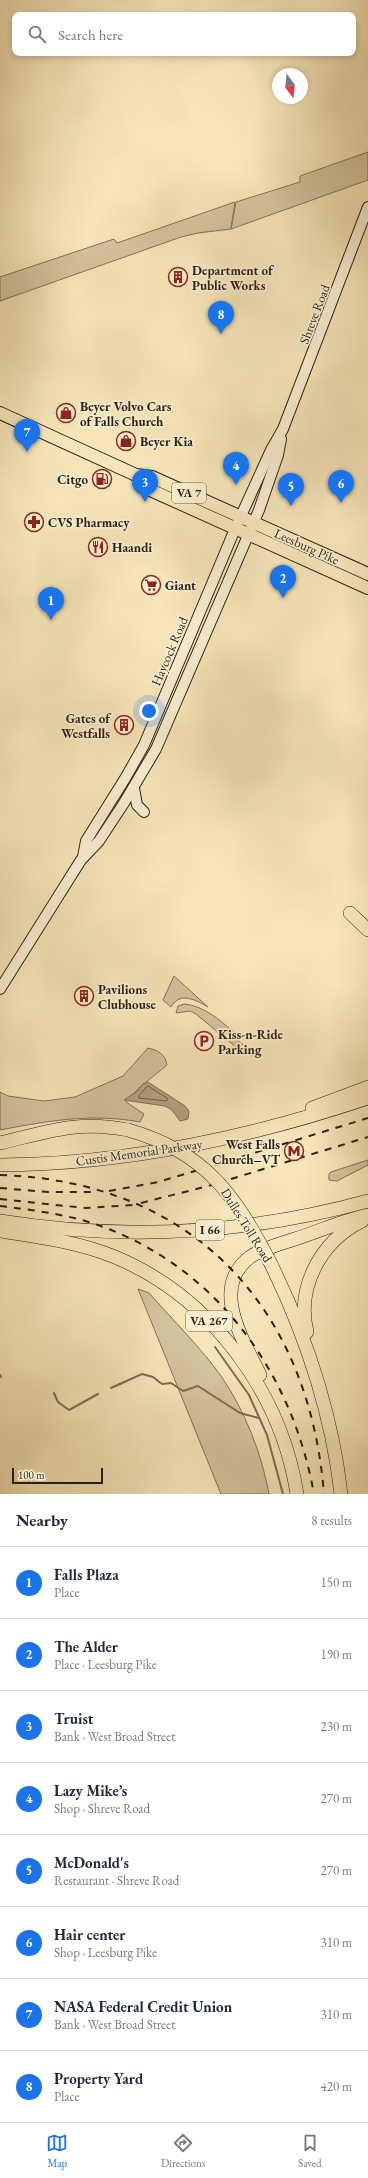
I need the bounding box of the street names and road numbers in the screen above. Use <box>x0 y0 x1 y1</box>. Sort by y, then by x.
street label: Shreve Road <box>295 282 334 346</box>
road number: VA 7 <box>172 483 206 503</box>
street label: Leesburg Pike <box>272 525 342 568</box>
street label: Haycock Road <box>147 614 192 688</box>
street label: Custis Memorial Parkway <box>75 1135 204 1170</box>
street label: Dulles Toll Road <box>217 1185 276 1266</box>
road number: I 66 <box>196 1220 224 1240</box>
road number: VA 267 <box>186 1311 232 1331</box>

